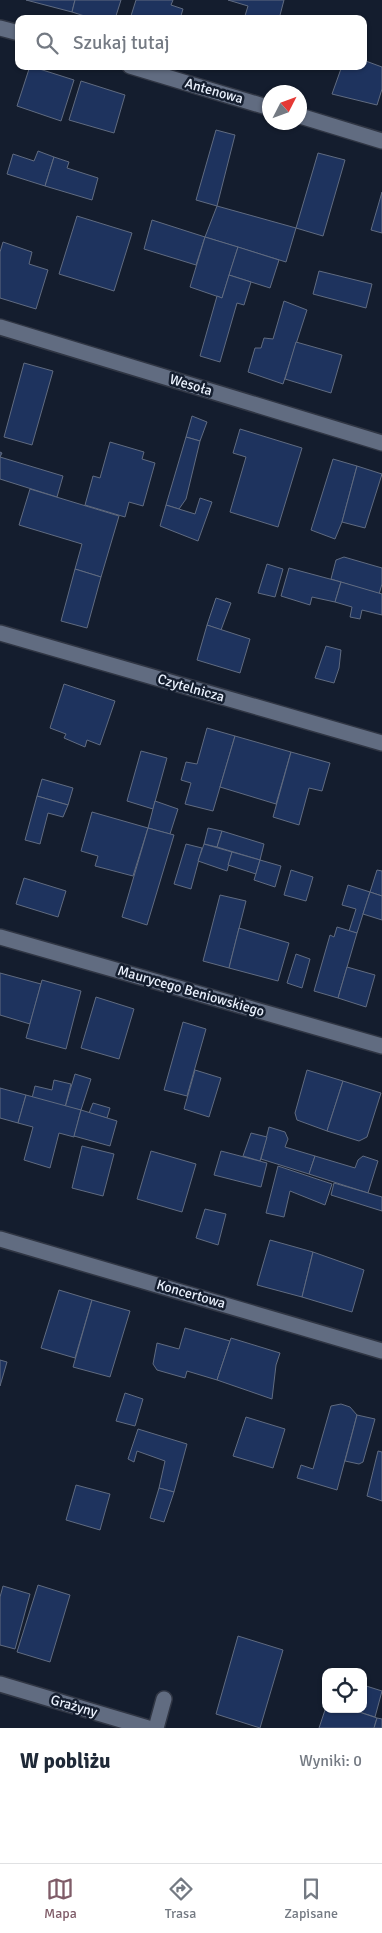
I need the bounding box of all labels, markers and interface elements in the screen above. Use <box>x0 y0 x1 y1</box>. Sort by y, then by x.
search box <box>15 15 367 70</box>
icon: search <box>33 29 61 57</box>
text: Szukaj tutaj <box>73 31 170 55</box>
street label: Antenowa <box>183 75 245 107</box>
north arrow <box>262 85 307 130</box>
street label: Wesoła <box>168 371 214 399</box>
street label: Czytelnicza <box>156 670 226 706</box>
street label: Maurycego Beniowskiego <box>116 962 266 1020</box>
street label: Koncertowa <box>155 1276 227 1312</box>
map controls <box>322 1668 367 1713</box>
button: locate <box>322 1668 367 1713</box>
street label: Grażyny <box>49 1691 100 1721</box>
text: W pobliżu <box>20 1748 111 1774</box>
text: Wyniki: 0 <box>299 1751 362 1771</box>
tab: Mapa <box>44 1875 77 1922</box>
tab: Trasa <box>165 1875 196 1922</box>
tab: Zapisane <box>284 1875 338 1922</box>

